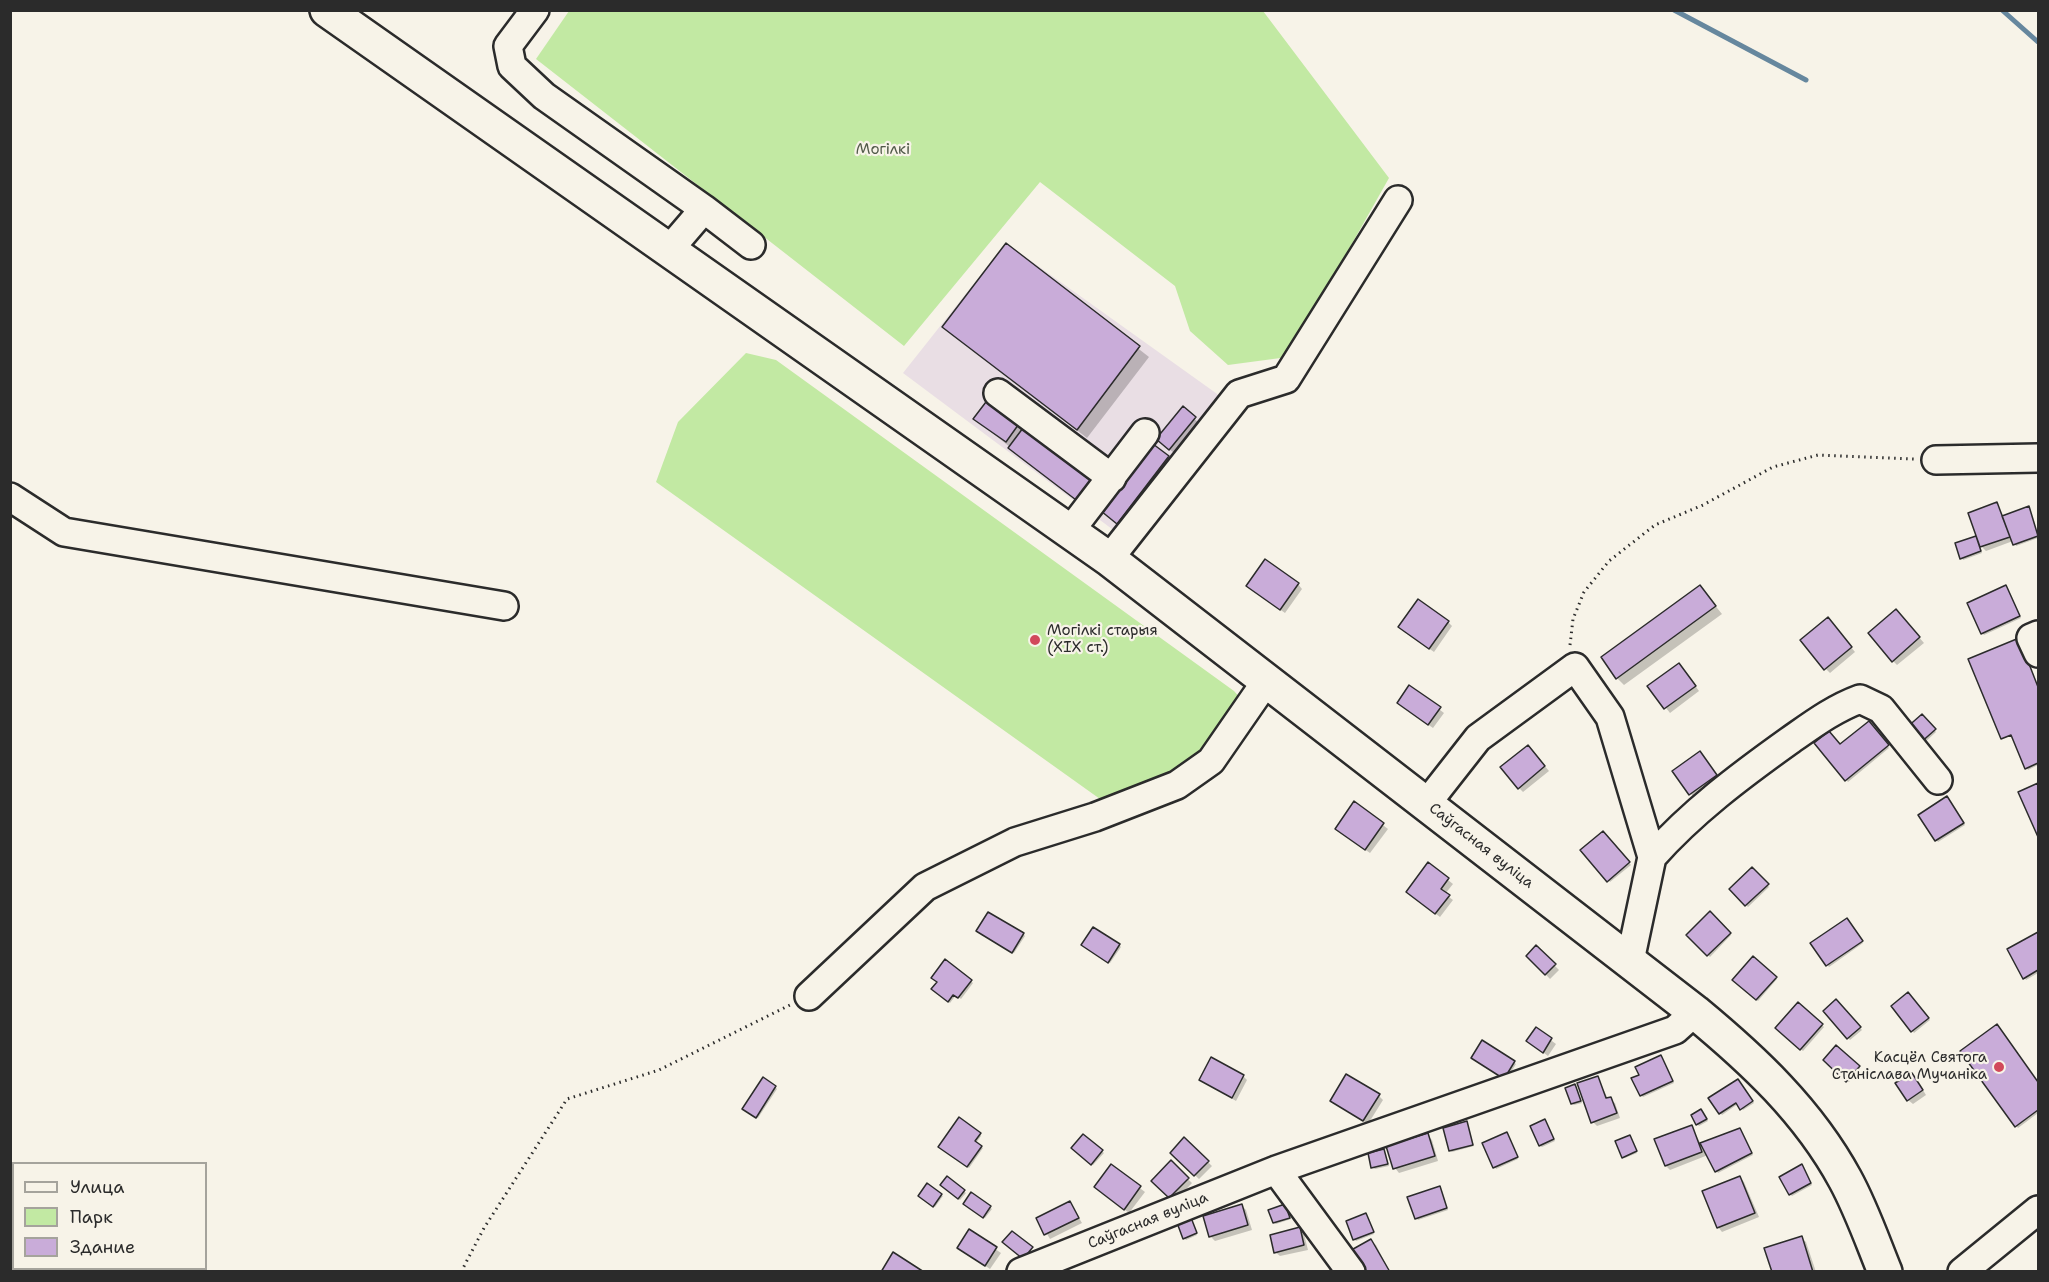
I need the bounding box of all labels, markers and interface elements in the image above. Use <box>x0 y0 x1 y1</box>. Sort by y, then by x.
park label: Могілкі <box>856 141 910 159</box>
place label: Могілкі старыя (XIX ст.) <box>1047 622 1158 657</box>
marker: Могілкі старыя (XIX ст.) <box>1028 633 1042 647</box>
street label: Саўгасная вуліца <box>1425 800 1537 892</box>
place label: Касцёл Святога Станіслава Мучаніка <box>1832 1049 1987 1084</box>
marker: Касцёл Святога Станіслава Мучаніка <box>1992 1060 2006 1074</box>
legend <box>12 1162 207 1270</box>
text: Улица <box>70 1175 124 1199</box>
street label: Саўгасная вуліца <box>1085 1189 1211 1253</box>
text: Парк <box>70 1205 113 1229</box>
text: Здание <box>70 1235 135 1259</box>

